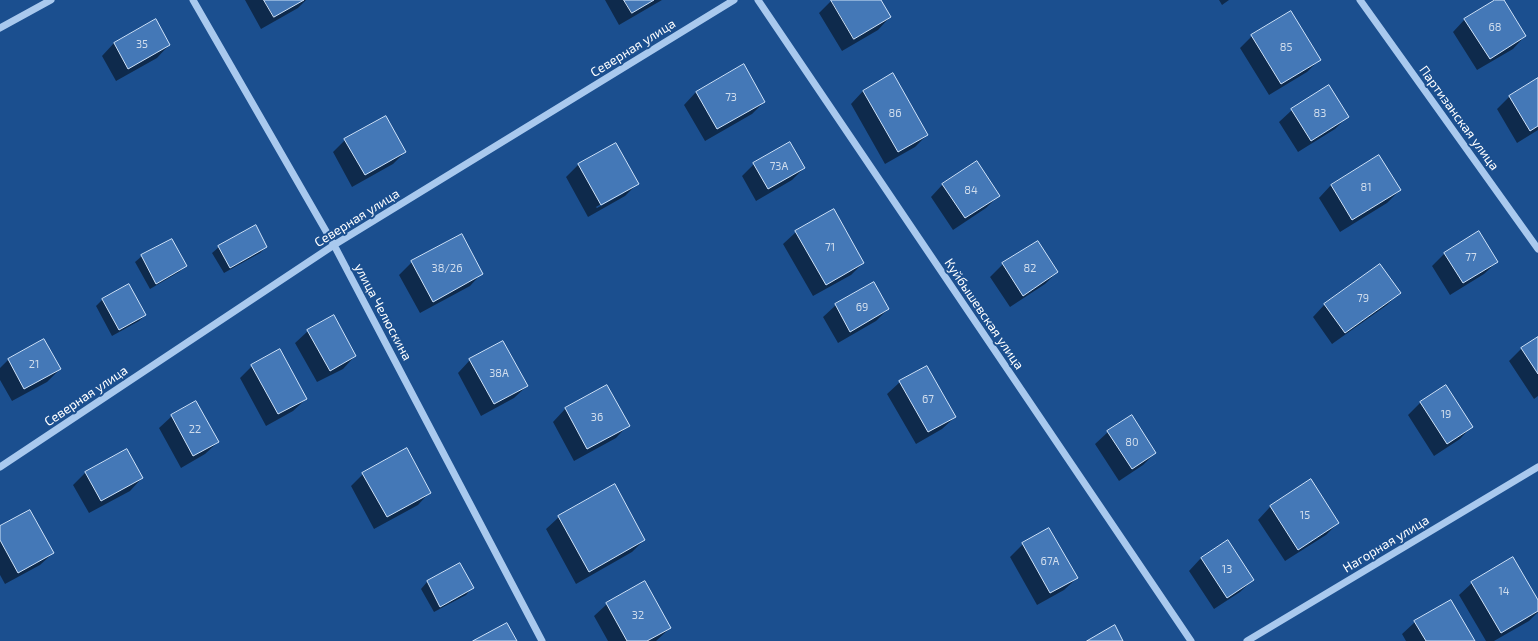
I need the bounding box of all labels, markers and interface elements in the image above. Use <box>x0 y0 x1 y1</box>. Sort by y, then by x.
street label: Северная улица <box>588 16 678 80</box>
house number: 68 <box>1489 20 1501 34</box>
house number: 35 <box>136 37 148 51</box>
house number: 85 <box>1280 40 1292 54</box>
street label: Партизанская улица <box>1416 63 1502 173</box>
house number: 73 <box>725 90 737 104</box>
house number: 86 <box>889 106 901 120</box>
house number: 83 <box>1314 106 1326 120</box>
house number: 73А <box>770 159 788 173</box>
house number: 81 <box>1360 180 1372 194</box>
house number: 84 <box>964 183 978 197</box>
street label: Северная улица <box>312 186 402 250</box>
house number: 71 <box>825 240 835 254</box>
house number: 77 <box>1465 250 1477 264</box>
street label: Куйбышевская улица <box>941 256 1027 372</box>
street label: улица Челюскина <box>351 261 415 363</box>
house number: 38/26 <box>432 261 462 275</box>
house number: 82 <box>1024 261 1036 275</box>
house number: 79 <box>1357 291 1369 305</box>
house number: 69 <box>856 300 868 314</box>
house number: 21 <box>29 357 39 371</box>
street label: Северная улица <box>41 362 131 430</box>
house number: 38А <box>489 366 509 380</box>
house number: 67 <box>922 392 934 406</box>
house number: 19 <box>1441 407 1451 421</box>
house number: 36 <box>591 410 603 424</box>
house number: 22 <box>189 422 201 436</box>
house number: 80 <box>1125 435 1139 449</box>
house number: 15 <box>1300 508 1310 522</box>
street label: Нагорная улица <box>1340 512 1432 576</box>
house number: 67А <box>1041 554 1059 568</box>
house number: 13 <box>1222 562 1232 576</box>
house number: 14 <box>1498 584 1510 598</box>
house number: 32 <box>632 608 644 622</box>

